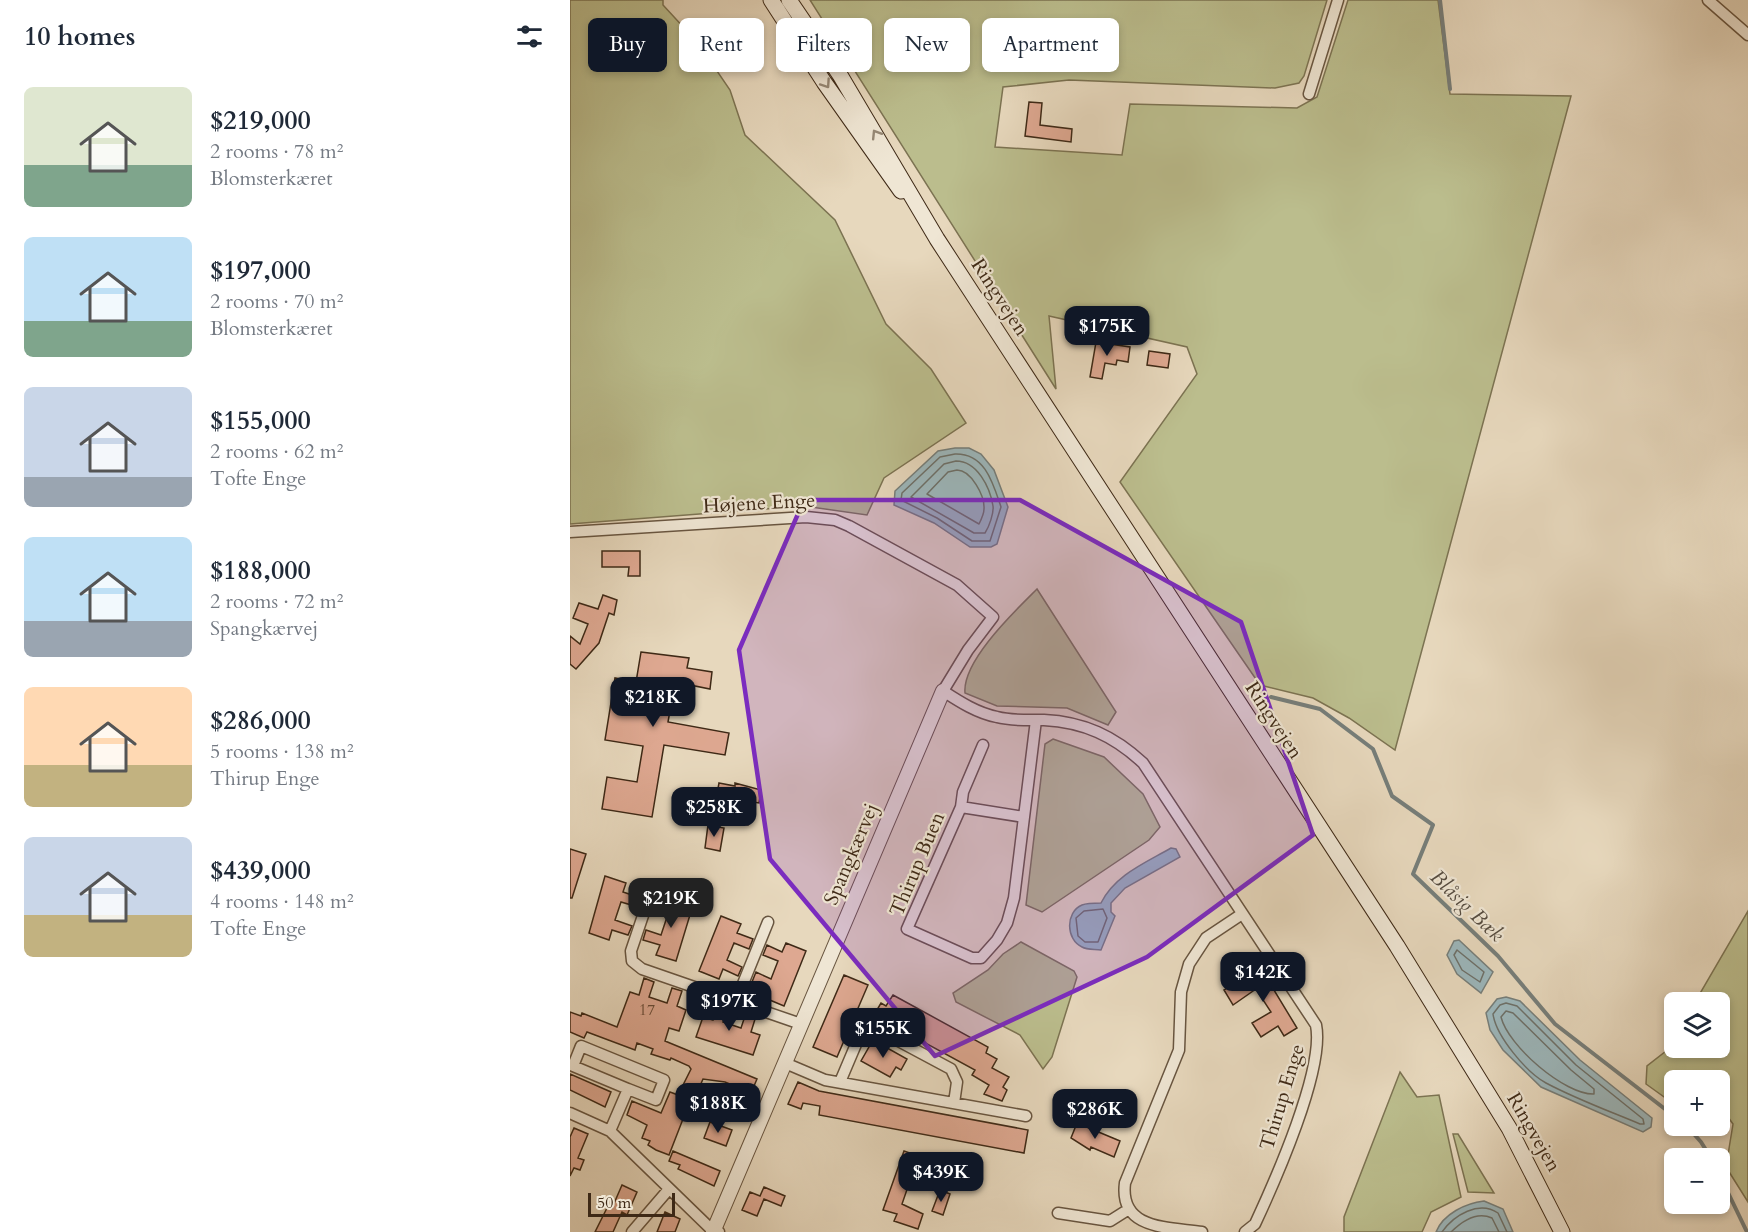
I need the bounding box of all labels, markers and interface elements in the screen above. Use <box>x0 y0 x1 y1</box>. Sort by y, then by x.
chip: Buy <box>588 18 667 72</box>
chip: Rent <box>679 18 764 72</box>
chip: Filters <box>776 18 872 72</box>
chip: New <box>884 18 970 72</box>
chip: Apartment <box>982 18 1119 72</box>
text: 10 homes <box>24 19 135 54</box>
icon: filters <box>513 20 546 53</box>
one-way arrow <box>819 78 830 89</box>
text: $219,000 <box>210 103 311 138</box>
icon: home <box>72 111 144 183</box>
one-way arrow <box>873 129 884 140</box>
text: 2 rooms · 78 m² <box>210 138 343 165</box>
text: Blomsterkæret <box>210 165 333 192</box>
text: $197,000 <box>210 253 311 288</box>
street label: Ringvejen <box>965 253 1035 342</box>
icon: home <box>72 261 144 333</box>
text: 2 rooms · 70 m² <box>210 288 343 315</box>
pin: $175K <box>1065 306 1149 357</box>
text: $175K <box>1078 312 1136 339</box>
text: Blomsterkæret <box>210 315 333 342</box>
text: $155,000 <box>210 403 311 438</box>
icon: home <box>72 411 144 483</box>
text: 2 rooms · 62 m² <box>210 438 343 465</box>
text: Tofte Enge <box>210 465 306 492</box>
street label: Højene Enge <box>702 487 816 519</box>
text: $188,000 <box>210 553 311 588</box>
icon: home <box>72 561 144 633</box>
text: 2 rooms · 72 m² <box>210 588 343 615</box>
text: Spangkærvej <box>210 615 318 642</box>
street label: Ringvejen <box>1239 676 1309 765</box>
pin: $218K <box>611 677 695 728</box>
text: $218K <box>624 683 682 710</box>
text: $286,000 <box>210 703 311 738</box>
icon: home <box>72 711 144 783</box>
text: 5 rooms · 138 m² <box>210 738 354 765</box>
text: Thirup Enge <box>210 765 320 792</box>
pin: $258K <box>672 787 756 838</box>
text: $258K <box>685 793 743 820</box>
street label: Spangkærvej <box>817 799 885 909</box>
street label: Thirup Buen <box>883 807 951 920</box>
text: $439,000 <box>210 853 311 888</box>
icon: home <box>72 861 144 933</box>
water label: Blåsig Bæk <box>1423 863 1511 949</box>
pin: $219K <box>629 878 713 929</box>
text: $219K <box>642 884 700 911</box>
text: 4 rooms · 148 m² <box>210 888 354 915</box>
text: Tofte Enge <box>210 915 306 942</box>
pin: $142K <box>1221 952 1305 1003</box>
text: $142K <box>1234 958 1292 985</box>
pin: $197K <box>687 981 771 1032</box>
text: $197K <box>700 987 758 1014</box>
map controls <box>1664 992 1730 1214</box>
button: layers <box>1664 992 1730 1058</box>
house number: 17 <box>639 999 655 1021</box>
pin: $155K <box>841 1008 925 1059</box>
text: $155K <box>854 1014 912 1041</box>
street label: Thirup Enge <box>1253 1041 1311 1153</box>
button: + <box>1664 1070 1730 1136</box>
pin: $188K <box>676 1083 760 1134</box>
street label: Ringvejen <box>1500 1087 1568 1177</box>
text: $188K <box>689 1089 747 1116</box>
pin: $286K <box>1053 1089 1137 1140</box>
text: $286K <box>1066 1095 1124 1122</box>
button: − <box>1664 1148 1730 1214</box>
pin: $439K <box>899 1152 983 1203</box>
text: $439K <box>912 1158 970 1185</box>
scale bar <box>588 1190 675 1218</box>
text: 50 m <box>597 1192 631 1214</box>

